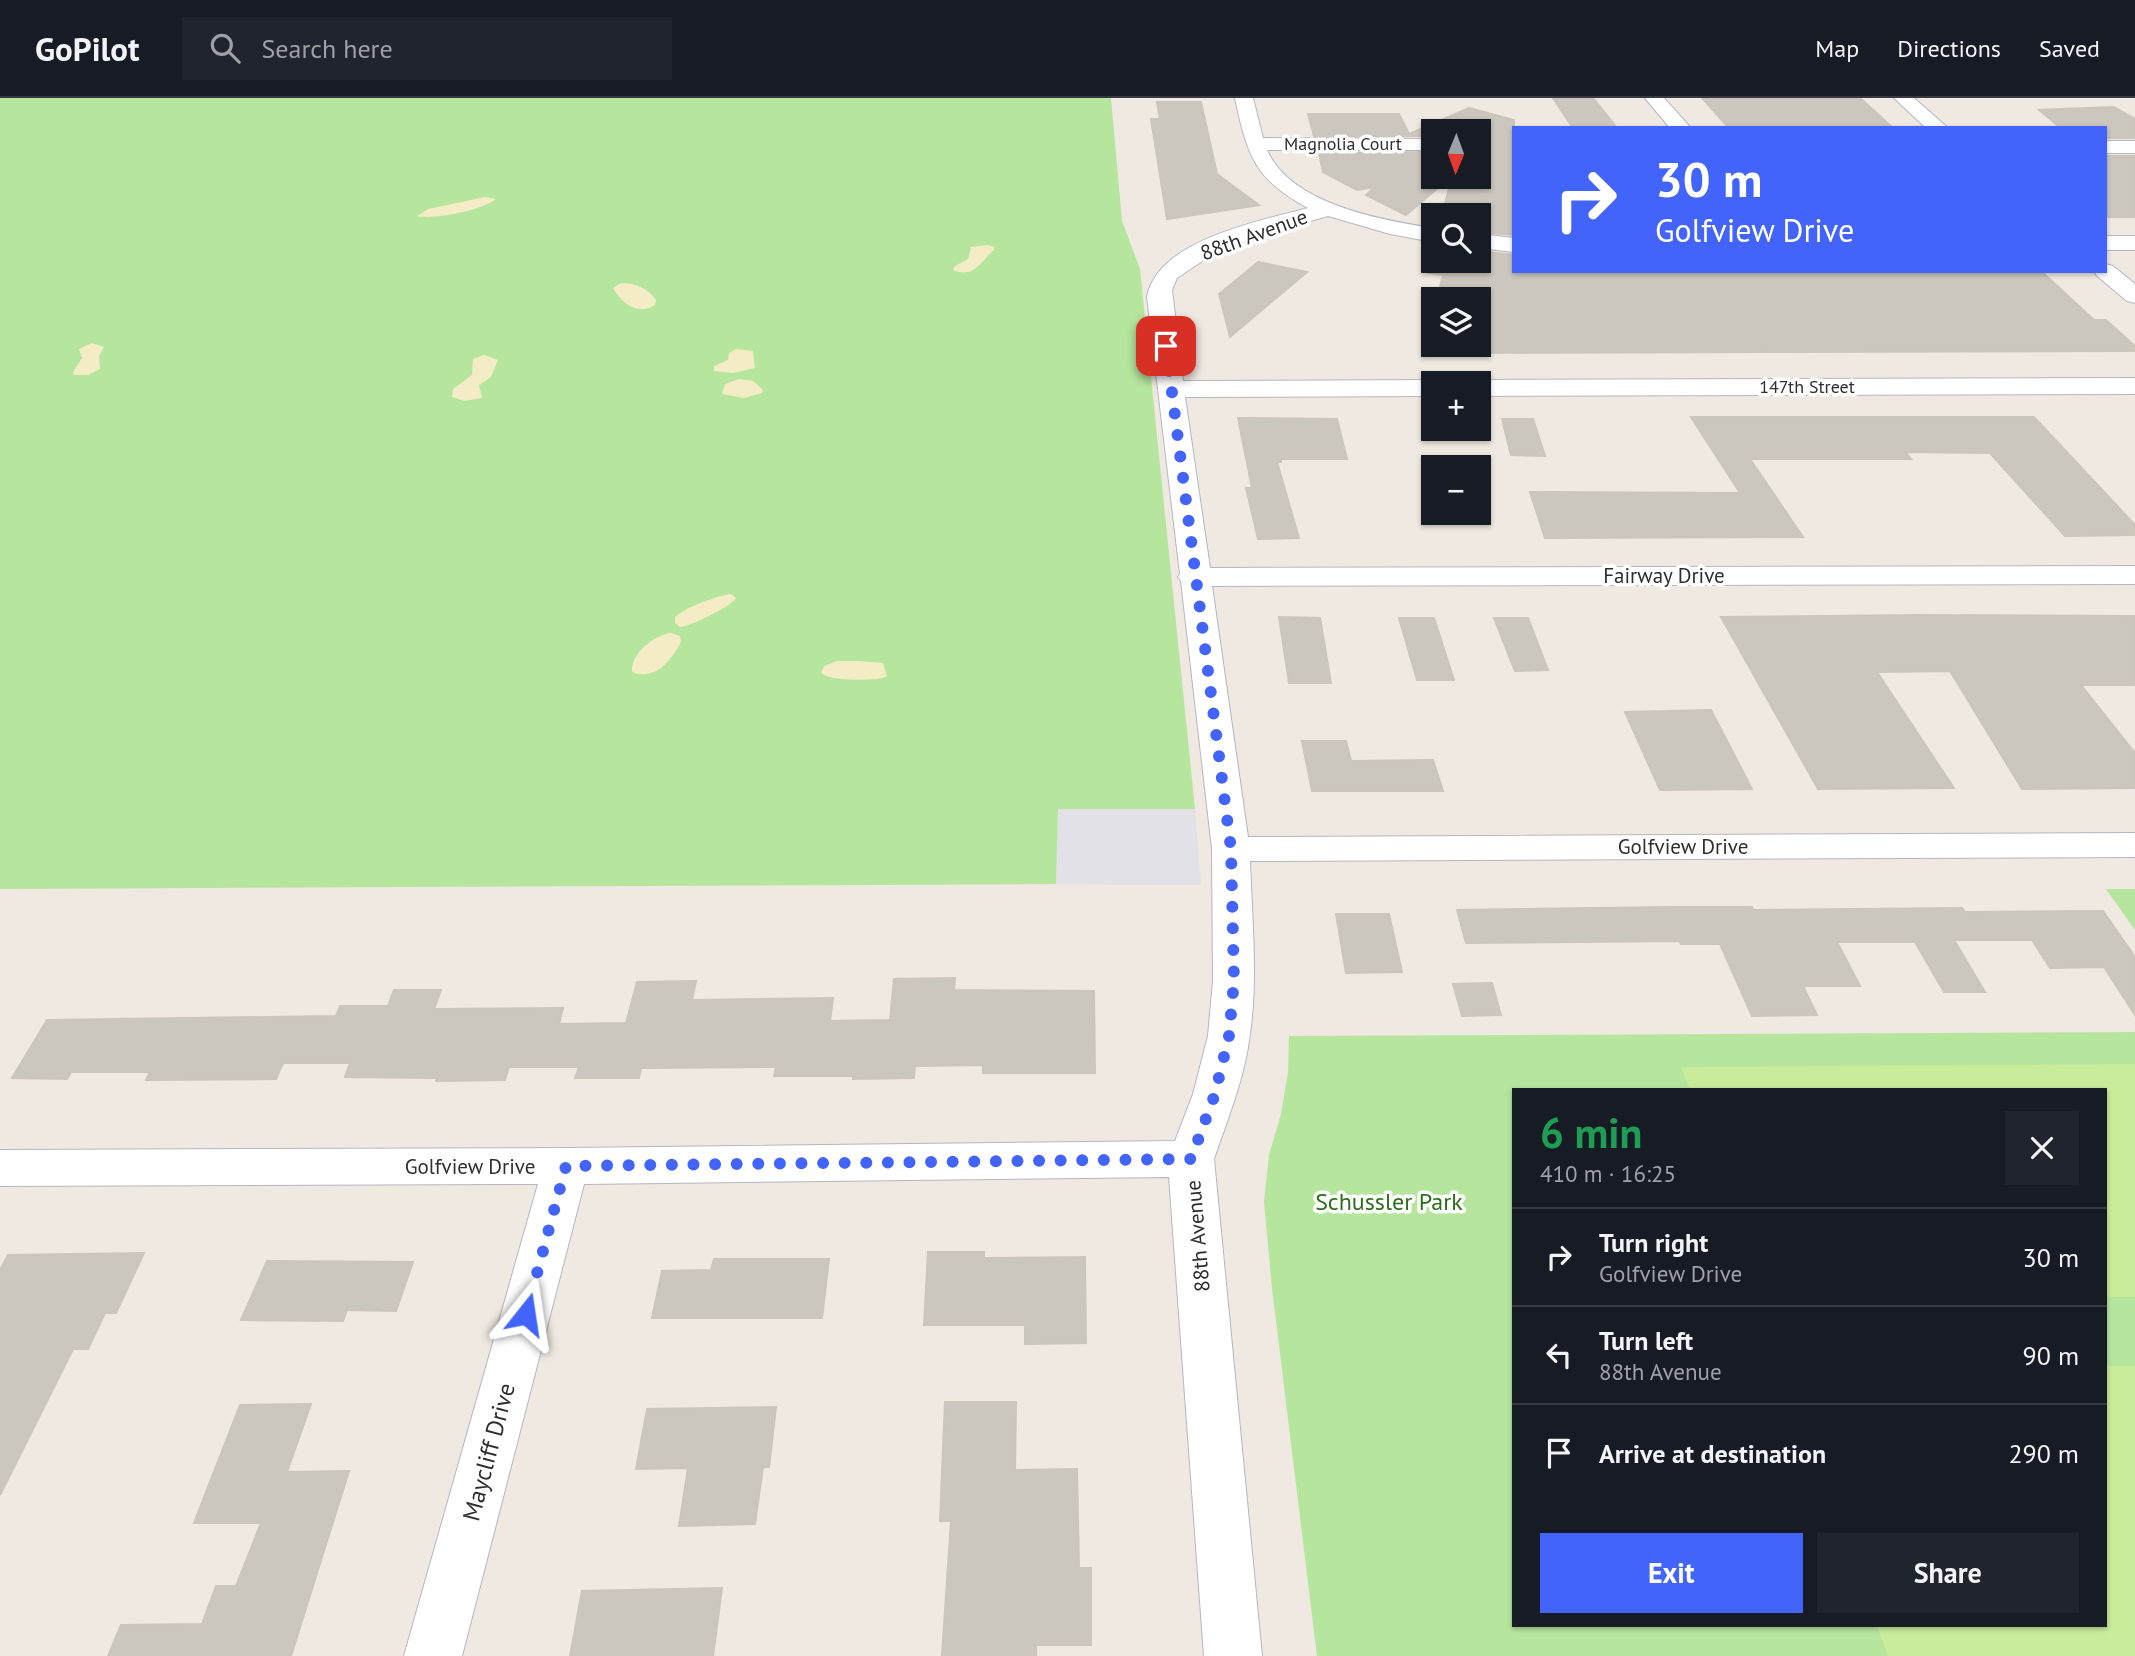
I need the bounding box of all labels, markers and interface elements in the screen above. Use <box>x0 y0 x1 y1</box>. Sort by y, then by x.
search box <box>182 17 672 80</box>
text: GoPilot <box>35 27 140 70</box>
icon: search <box>206 29 244 67</box>
text: Search here <box>262 32 393 65</box>
text: Map <box>1815 33 1859 64</box>
text: Directions <box>1897 33 2001 64</box>
text: Saved <box>2039 33 2100 64</box>
north arrow <box>1421 119 1491 189</box>
map controls <box>1421 119 1491 525</box>
street label: Magnolia Court <box>1284 132 1402 155</box>
text: 30 m <box>1655 147 1762 211</box>
icon: right <box>1540 154 1631 245</box>
street label: 88th Avenue <box>1197 203 1311 266</box>
button: search <box>1421 203 1491 273</box>
text: Golfview Drive <box>1655 209 1854 251</box>
button: layers <box>1421 287 1491 357</box>
pin <box>1136 316 1196 376</box>
icon: arrive <box>1147 327 1185 365</box>
button: + <box>1421 371 1491 441</box>
street label: 147th Street <box>1759 375 1855 398</box>
button: − <box>1421 455 1491 525</box>
street label: Fairway Drive <box>1603 562 1725 589</box>
street label: Golfview Drive <box>1618 833 1748 860</box>
text: 6 min <box>1540 1105 1642 1160</box>
button: close <box>2005 1111 2079 1185</box>
street label: Golfview Drive <box>405 1153 535 1180</box>
text: 410 m · 16:25 <box>1540 1159 1676 1188</box>
street label: 88th Avenue <box>1179 1179 1216 1293</box>
park label: Schussler Park <box>1315 1186 1463 1217</box>
text: Turn right <box>1599 1226 1708 1259</box>
icon: right <box>1540 1238 1578 1276</box>
text: 30 m <box>2023 1241 2079 1274</box>
text: Golfview Drive <box>1599 1259 1742 1288</box>
position arrow <box>489 1277 563 1351</box>
text: Turn left <box>1599 1324 1693 1357</box>
icon: left <box>1540 1336 1578 1374</box>
text: 90 m <box>2023 1339 2079 1372</box>
text: 88th Avenue <box>1599 1357 1722 1386</box>
street label: Maycliff Drive <box>455 1379 522 1524</box>
icon: arrive <box>1540 1434 1578 1472</box>
text: Arrive at destination <box>1599 1437 1826 1470</box>
text: 290 m <box>2008 1437 2079 1470</box>
button: Exit <box>1540 1533 1803 1613</box>
button: Share <box>1817 1533 2079 1613</box>

